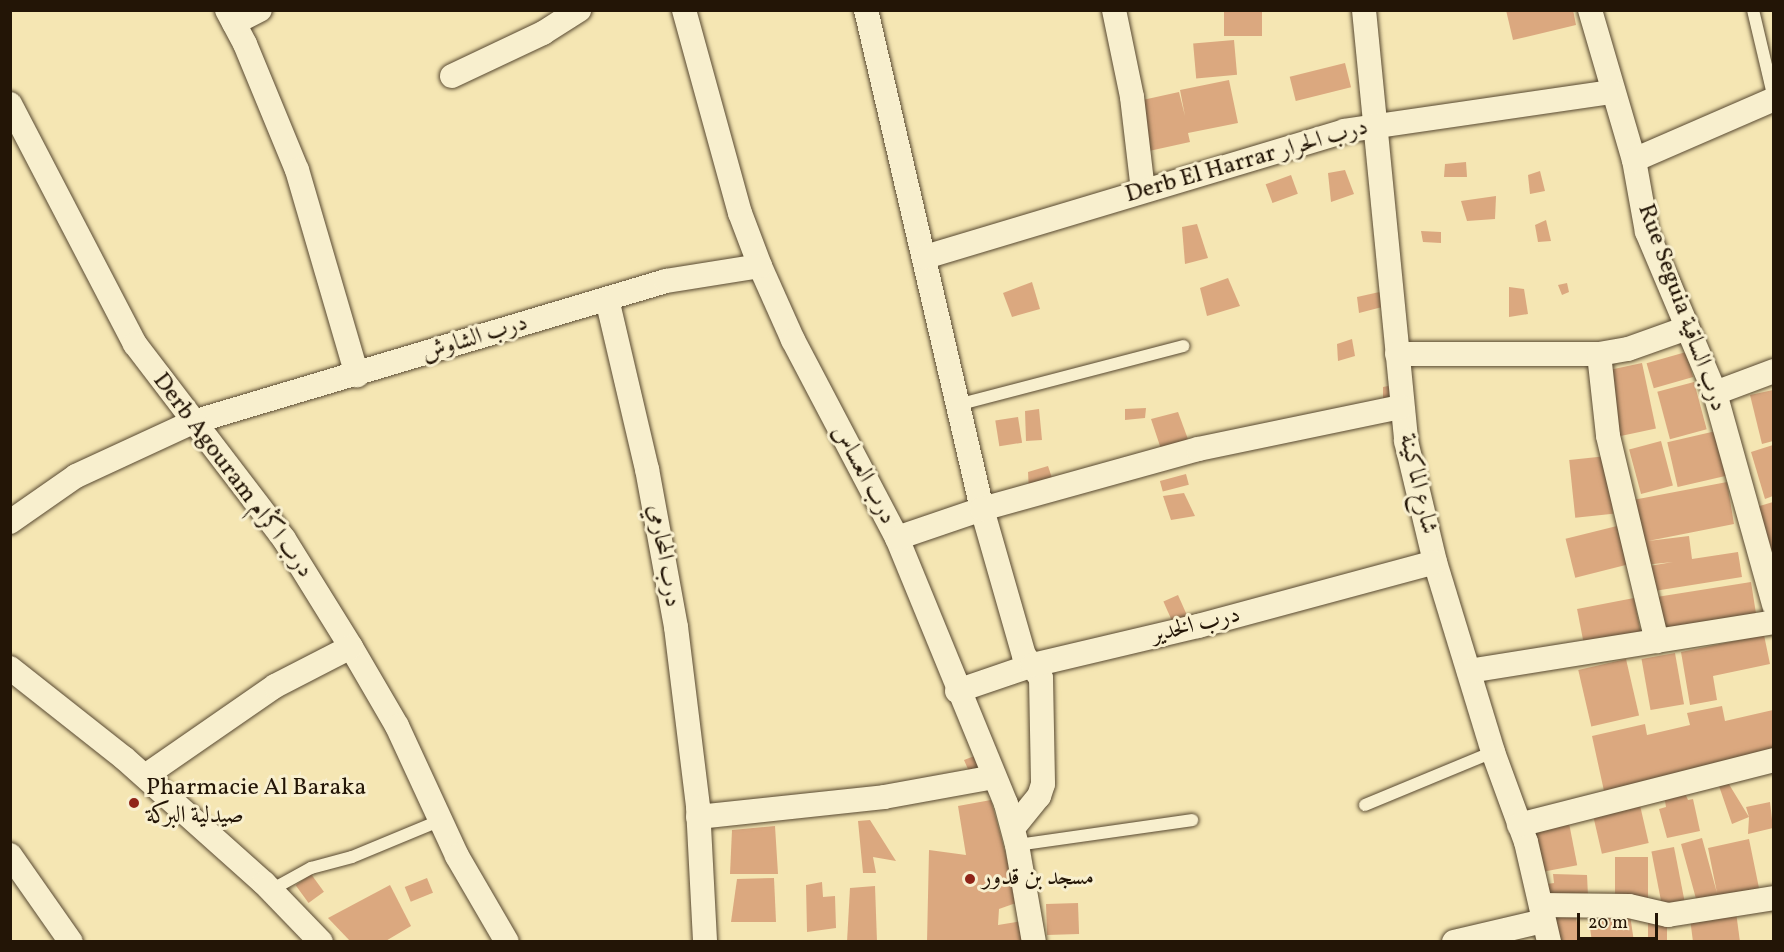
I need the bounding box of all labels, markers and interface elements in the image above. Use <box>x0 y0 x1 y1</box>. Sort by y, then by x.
street label: Derb El Harrar درب الحرار <box>1122 114 1372 210</box>
street label: Rue Seguia درب الساقية <box>1630 200 1732 416</box>
street label: درب الشاوش <box>419 309 531 369</box>
street label: Derb Agouram درب اڭرام <box>145 368 319 584</box>
street label: درب العساس <box>825 420 901 530</box>
street label: شارع الماكينة <box>1391 431 1443 537</box>
street label: درب المحارمي <box>640 503 686 609</box>
street label: درب الخدير <box>1149 601 1243 651</box>
place label: Pharmacie Al Baraka صيدلية البركة <box>146 775 366 831</box>
marker: Pharmacie Al Baraka صيدلية البركة <box>127 796 141 810</box>
place label: مسجد بن قدور <box>982 865 1094 893</box>
marker: مسجد بن قدور <box>963 872 977 886</box>
scale bar <box>1580 901 1661 939</box>
text: 20 m <box>1588 911 1628 936</box>

